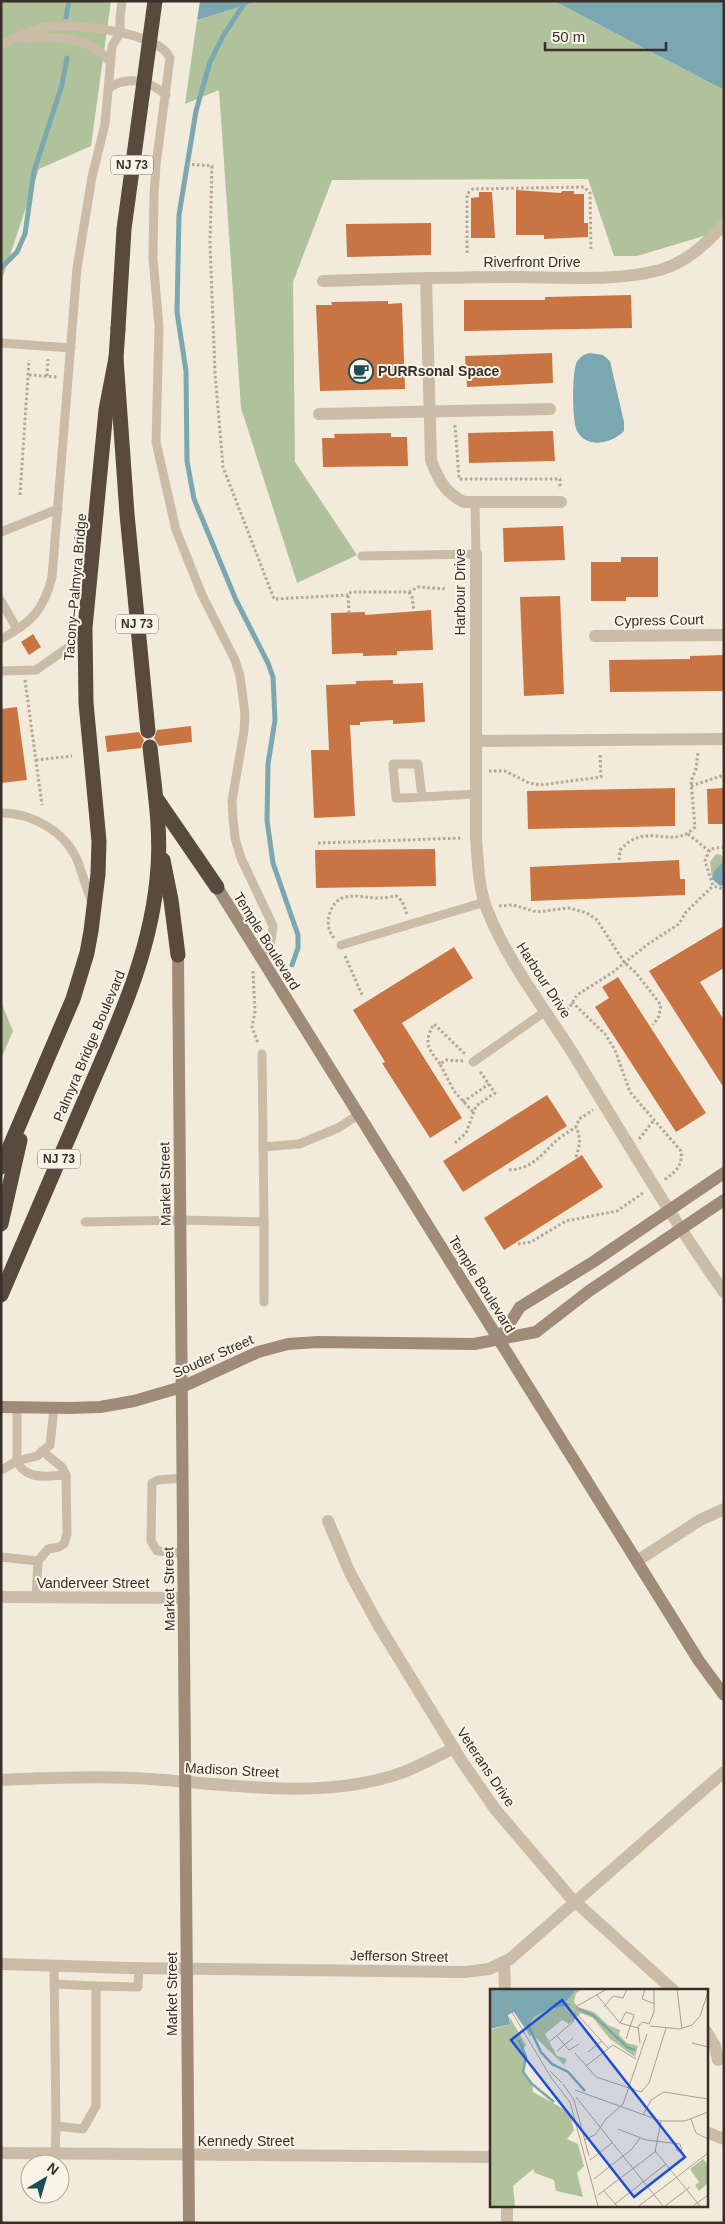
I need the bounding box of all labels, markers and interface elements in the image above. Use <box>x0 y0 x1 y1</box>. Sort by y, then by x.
scale bar <box>545 20 666 52</box>
text: 50 m <box>552 28 585 45</box>
road number: NJ 73 <box>111 156 153 174</box>
street label: Riverfront Drive <box>483 254 581 270</box>
cafe icon: PURRsonal Space <box>348 358 374 384</box>
place label: PURRsonal Space <box>378 363 500 379</box>
street label: Tacony–Palmyra Bridge <box>61 512 89 661</box>
street label: Harbour Drive <box>452 548 468 636</box>
street label: Cypress Court <box>614 611 704 629</box>
road number: NJ 73 <box>116 614 158 634</box>
street label: Temple Boulevard <box>231 889 303 993</box>
street label: Harbour Drive <box>514 939 575 1021</box>
street label: Palmyra Bridge Boulevard <box>50 968 128 1124</box>
street label: Market Street <box>156 1142 174 1226</box>
road number: NJ 73 <box>38 1150 80 1168</box>
street label: Temple Boulevard <box>446 1232 518 1336</box>
street label: Souder Street <box>170 1331 256 1381</box>
street label: Market Street <box>160 1547 178 1631</box>
street label: Vanderveer Street <box>37 1575 149 1591</box>
street label: Veterans Drive <box>454 1724 518 1810</box>
street label: Madison Street <box>185 1760 280 1780</box>
street label: Jefferson Street <box>350 1947 449 1965</box>
street label: Market Street <box>164 1952 180 2036</box>
inset map <box>490 1989 708 2206</box>
street label: Kennedy Street <box>198 2133 294 2149</box>
north arrow <box>20 2154 70 2204</box>
text: N <box>44 2159 62 2178</box>

